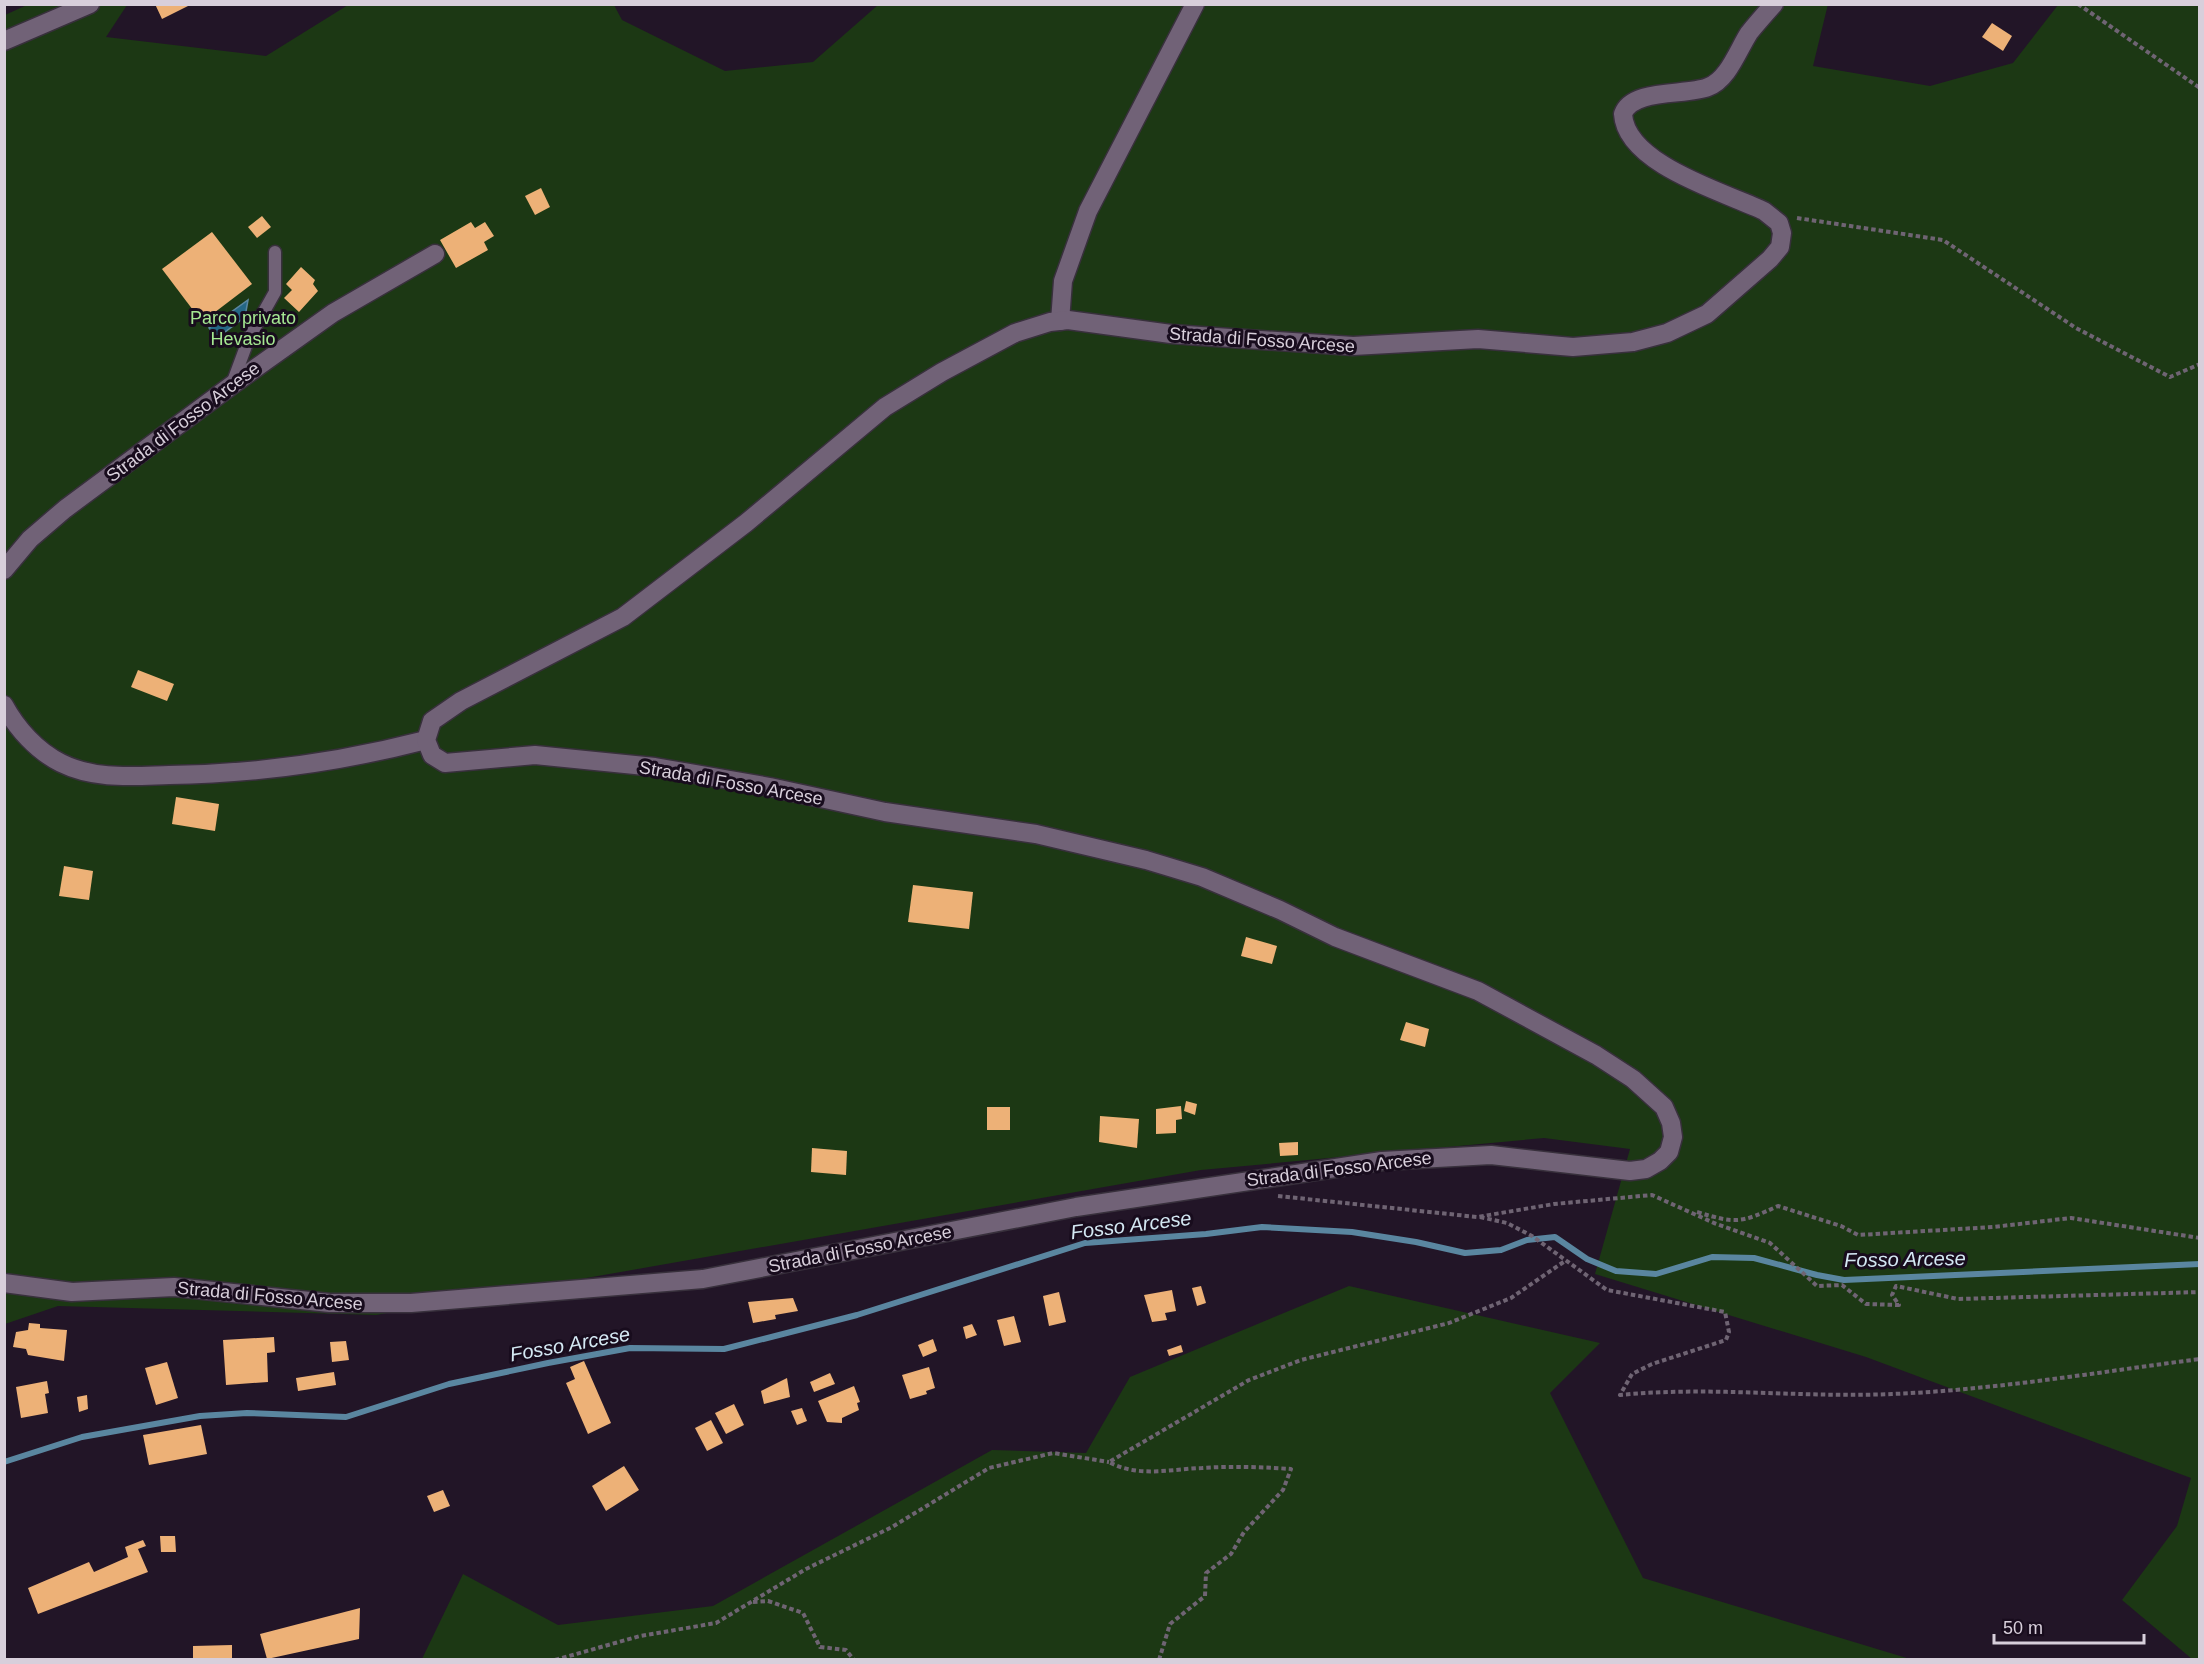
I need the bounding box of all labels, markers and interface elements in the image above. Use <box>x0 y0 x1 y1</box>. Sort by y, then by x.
park label: Parco privato Hevasio <box>190 308 296 349</box>
street label: Strada di Fosso Arcese <box>1168 324 1356 356</box>
street label: Strada di Fosso Arcese <box>103 358 263 486</box>
street label: Strada di Fosso Arcese <box>638 757 824 809</box>
street label: Strada di Fosso Arcese <box>1245 1148 1433 1190</box>
water label: Fosso Arcese <box>1069 1207 1193 1243</box>
street label: Strada di Fosso Arcese <box>767 1221 953 1277</box>
water label: Fosso Arcese <box>1844 1247 1966 1271</box>
street label: Strada di Fosso Arcese <box>176 1278 364 1314</box>
water label: Fosso Arcese <box>508 1323 632 1365</box>
scale bar <box>1994 1607 2144 1645</box>
text: 50 m <box>2003 1618 2043 1638</box>

